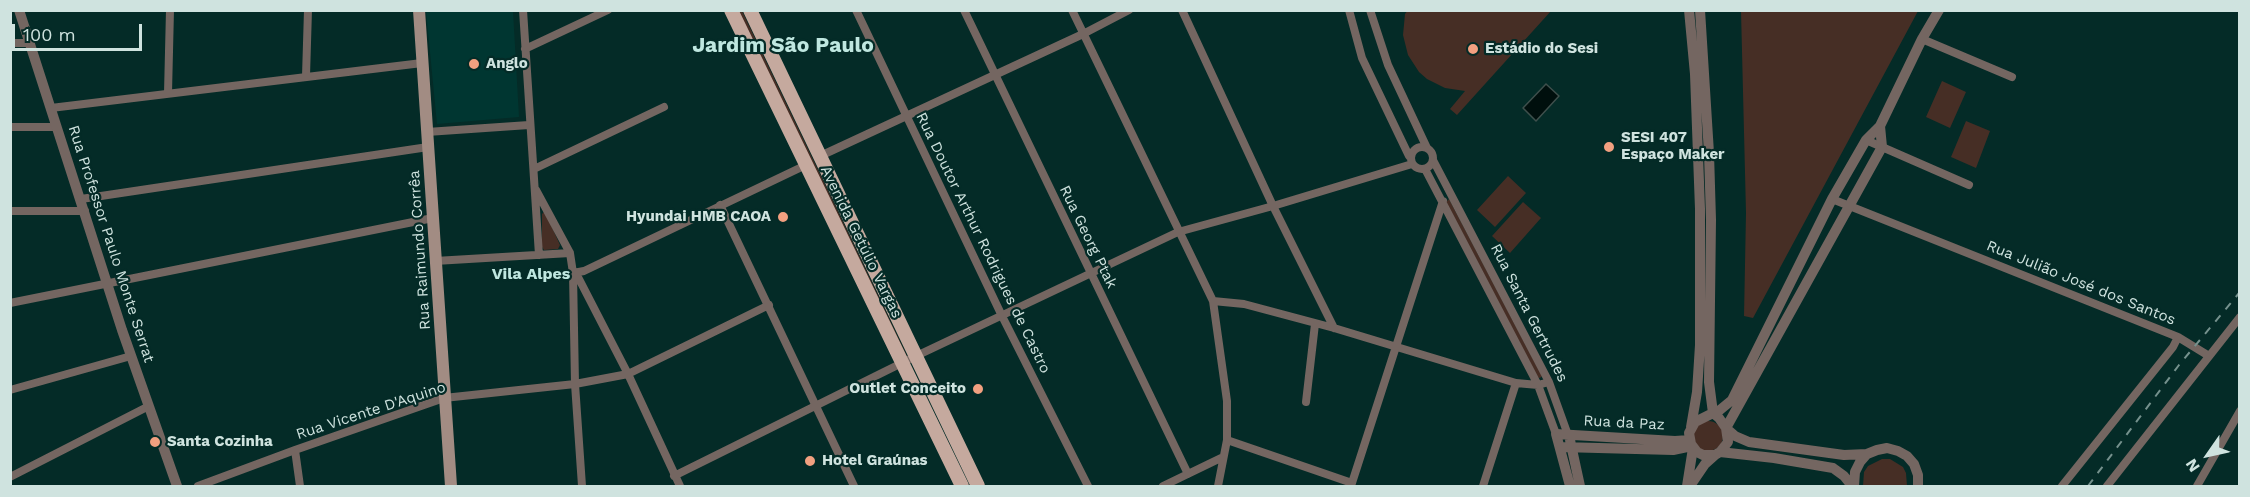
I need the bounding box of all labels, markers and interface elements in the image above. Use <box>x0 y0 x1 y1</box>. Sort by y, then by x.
scale bar <box>15 12 146 50</box>
text: 100 m <box>23 24 76 45</box>
district label: Jardim São Paulo <box>692 33 874 59</box>
place label: Estádio do Sesi <box>1485 40 1598 58</box>
marker: Estádio do Sesi <box>1466 42 1480 56</box>
place label: Anglo <box>486 55 528 73</box>
marker: Anglo <box>467 57 481 71</box>
street label: Rua Doutor Arthur Rodrigues de Castro <box>912 110 1054 376</box>
street label: Rua Professor Paulo Monte Serrat <box>64 123 158 365</box>
place label: SESI 407 Espaço Maker <box>1621 129 1725 164</box>
marker: SESI 407 Espaço Maker <box>1602 140 1616 154</box>
street label: Avenida Getúlio Vargas <box>816 163 906 321</box>
street label: Rua Raimundo Corrêa <box>405 170 435 330</box>
street label: Rua Georg Ptak <box>1055 183 1121 291</box>
place label: Hyundai HMB CAOA <box>626 208 771 226</box>
marker: Hyundai HMB CAOA <box>776 210 790 224</box>
street label: Rua Julião José dos Santos <box>1984 237 2178 329</box>
street label: Rua Santa Gertrudes <box>1486 241 1572 385</box>
district label: Vila Alpes <box>492 264 570 284</box>
street label: Rua Vicente D'Aquino <box>294 378 448 444</box>
place label: Outlet Conceito <box>849 380 966 398</box>
marker: Outlet Conceito <box>971 382 985 396</box>
street label: Rua da Paz <box>1583 412 1665 434</box>
north arrow <box>2178 425 2238 485</box>
place label: Santa Cozinha <box>167 433 273 451</box>
marker: Santa Cozinha <box>148 435 162 449</box>
place label: Hotel Graúnas <box>822 452 928 470</box>
marker: Hotel Graúnas <box>803 454 817 468</box>
text: N <box>2181 455 2204 476</box>

